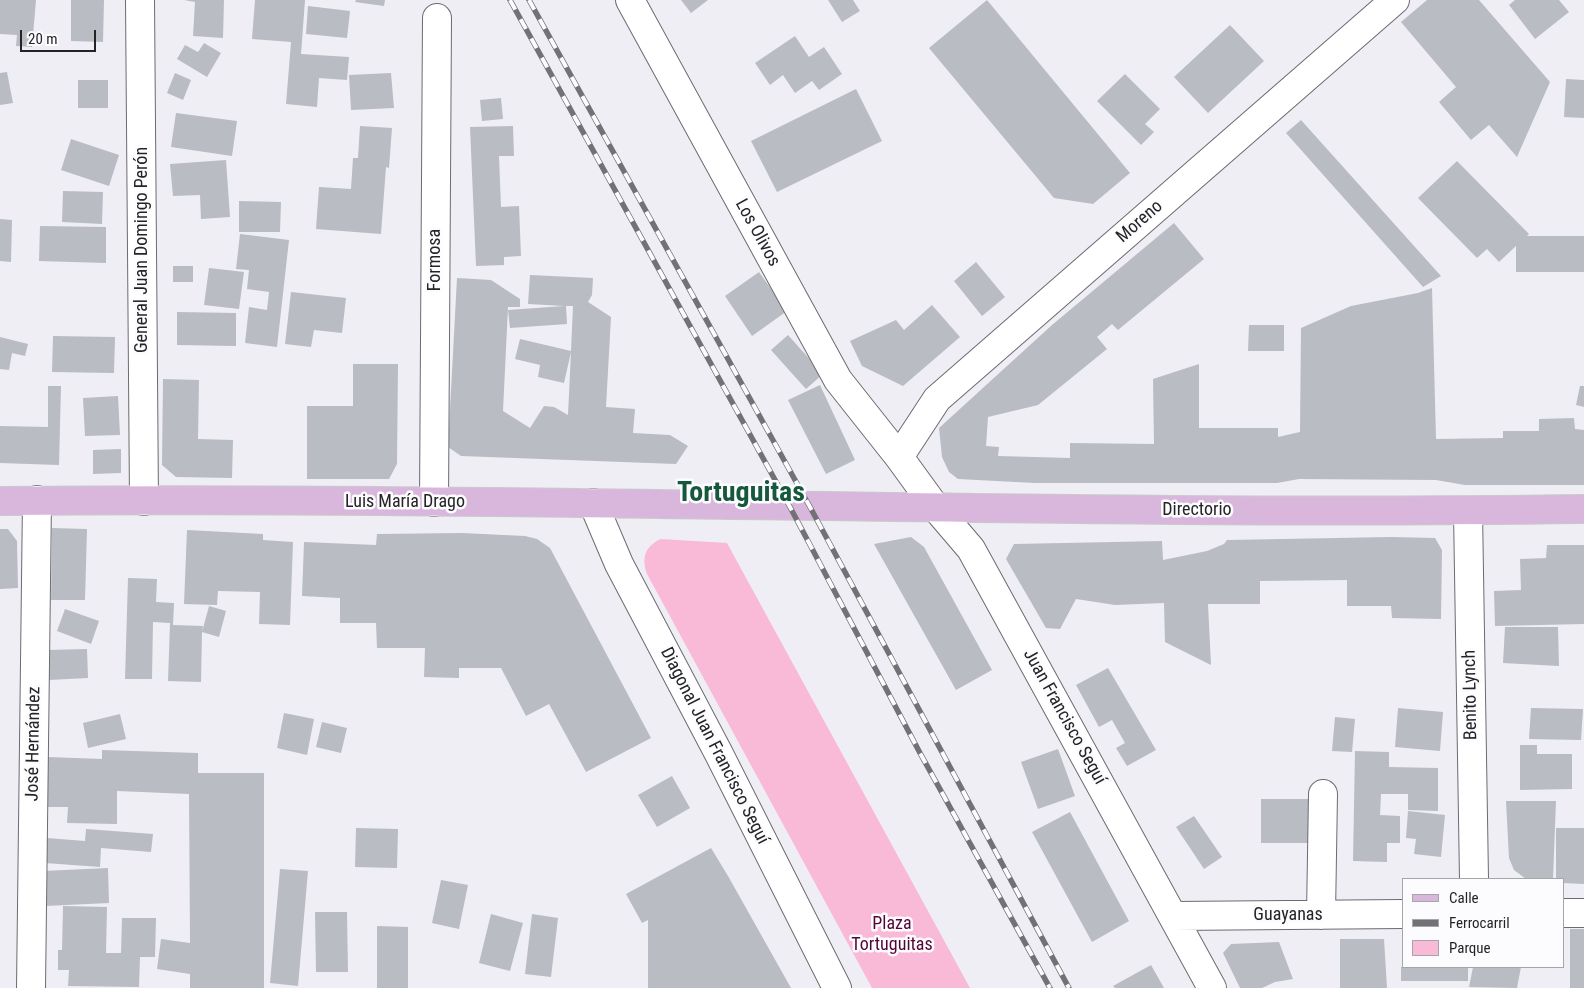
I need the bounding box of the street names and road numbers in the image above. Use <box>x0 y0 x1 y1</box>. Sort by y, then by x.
street label: General Juan Domingo Perón <box>131 147 153 353</box>
street label: Los Olivos <box>730 195 784 271</box>
street label: Moreno <box>1112 196 1168 248</box>
street label: Formosa <box>424 229 446 291</box>
street label: Luis María Drago <box>345 491 465 513</box>
street label: Directorio <box>1162 499 1232 521</box>
street label: Diagonal Juan Francisco Seguí <box>655 644 773 848</box>
street label: Juan Francisco Seguí <box>1018 646 1110 788</box>
street label: Benito Lynch <box>1459 650 1483 740</box>
street label: José Hernández <box>22 686 46 802</box>
street label: Guayanas <box>1253 904 1323 926</box>

